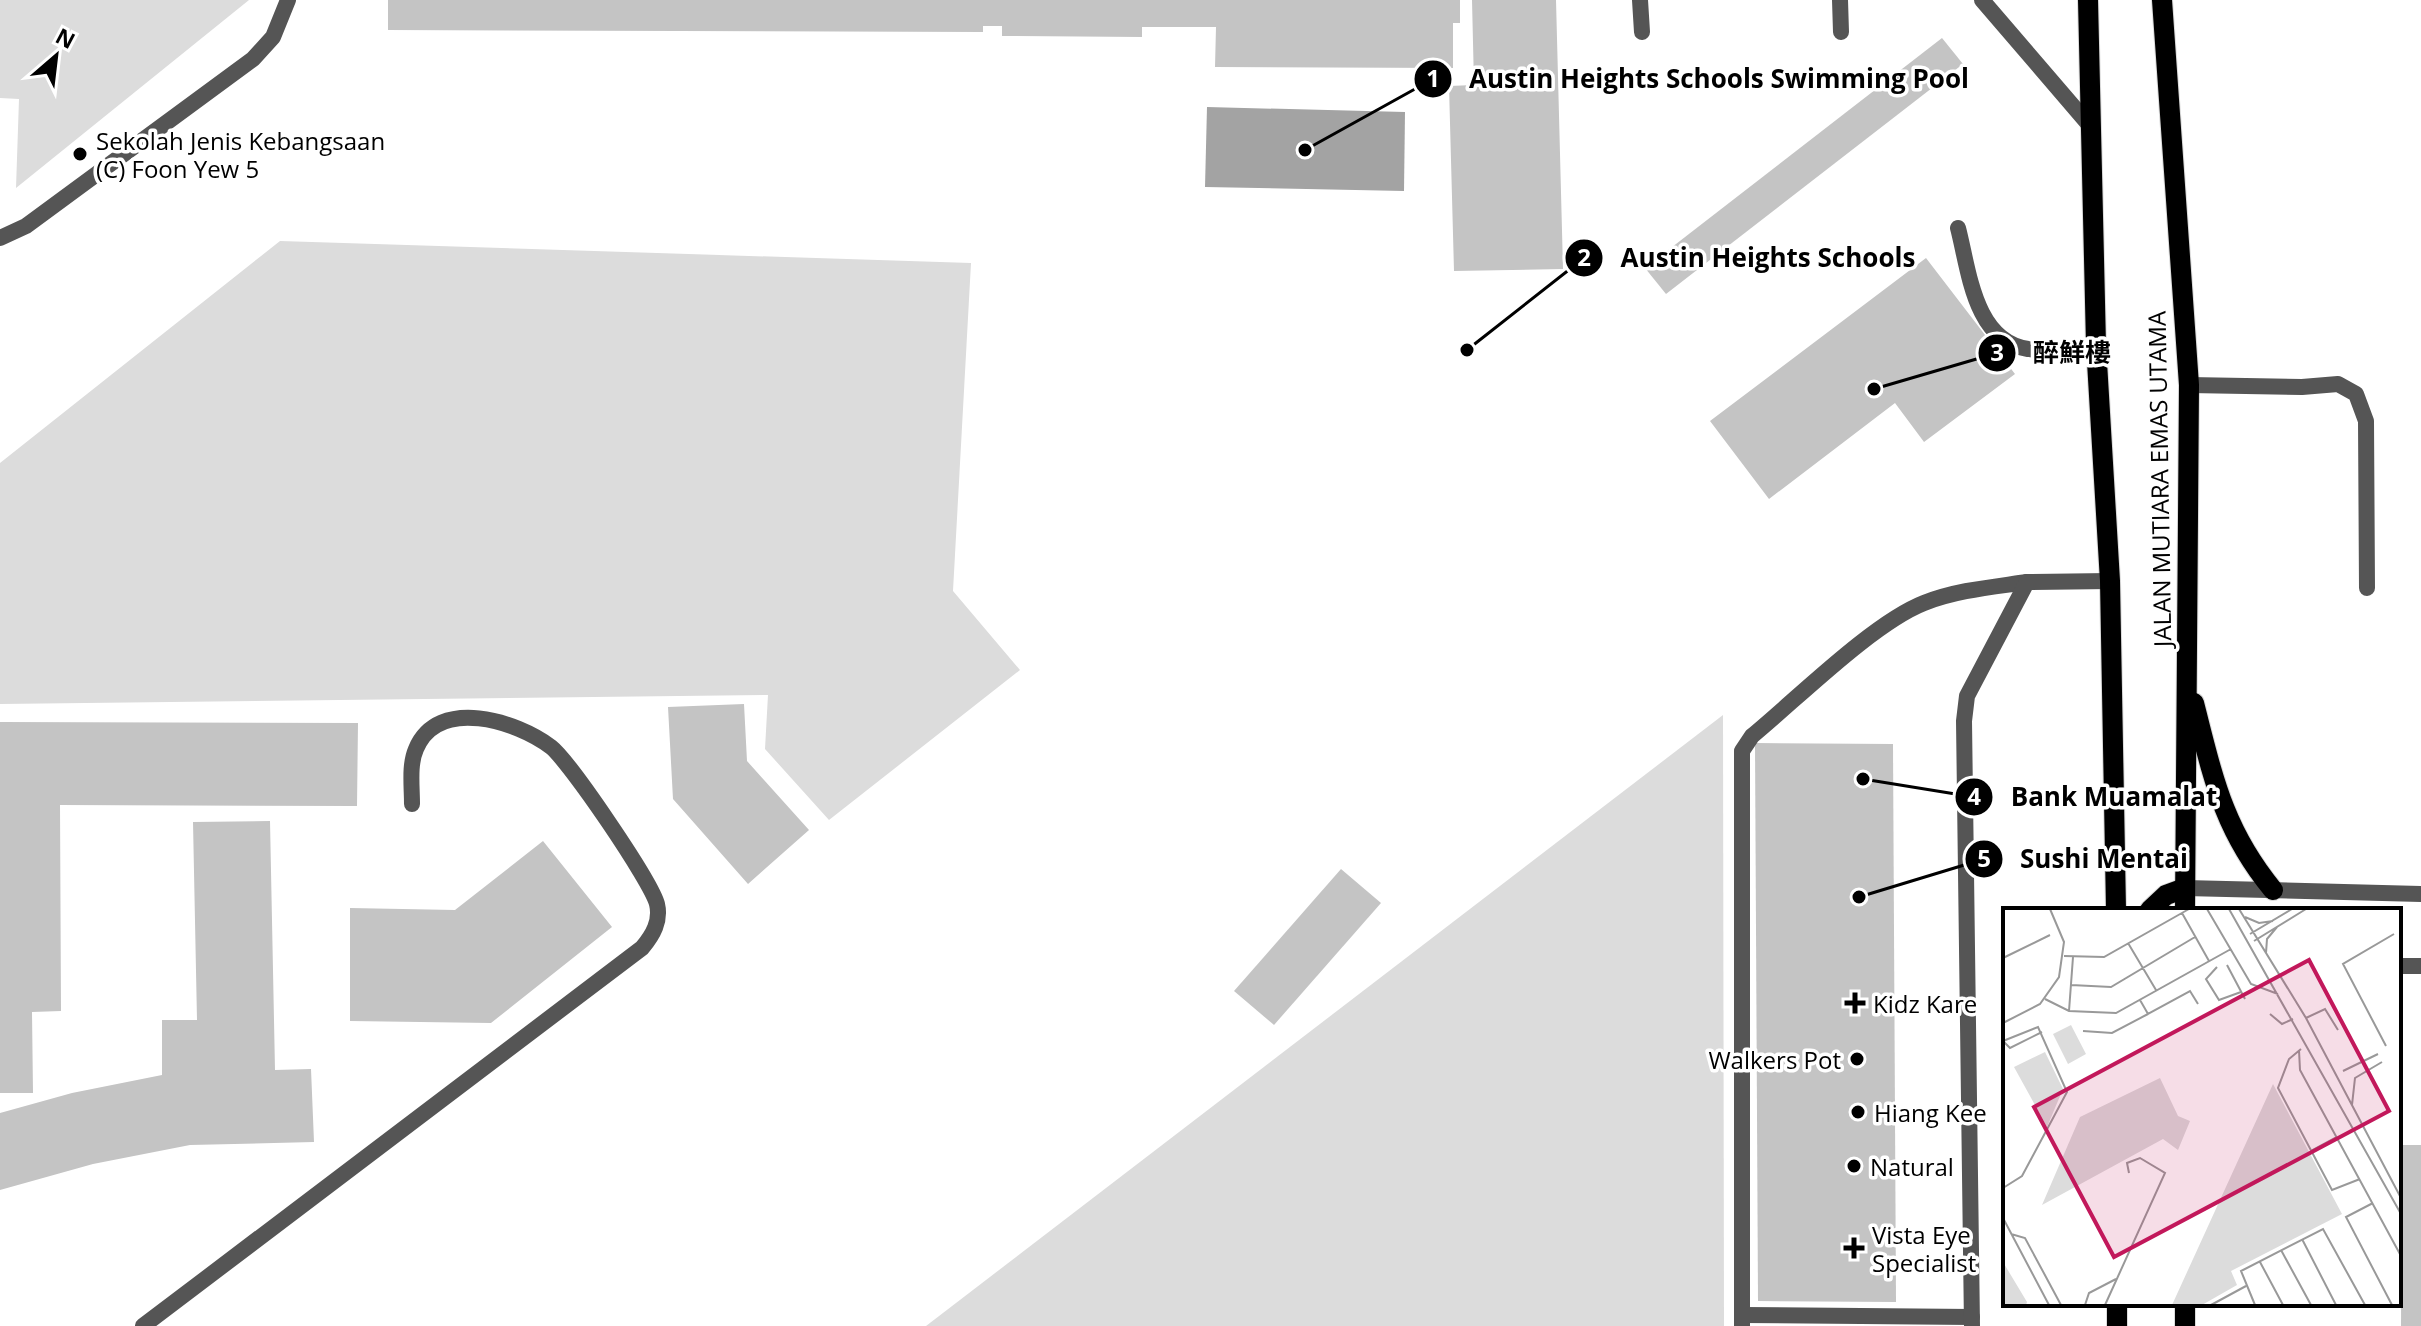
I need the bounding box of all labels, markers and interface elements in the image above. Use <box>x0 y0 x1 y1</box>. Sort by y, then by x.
north arrow <box>16 16 96 96</box>
text: N <box>51 20 81 55</box>
callout: Austin Heights Schools Swimming Pool <box>1413 54 1985 104</box>
text: Austin Heights Schools Swimming Pool <box>1469 60 1969 96</box>
text: 1 <box>1426 61 1440 94</box>
place label: Sekolah Jenis Kebangsaan (C) Foon Yew 5 <box>96 124 385 185</box>
marker: Sekolah Jenis Kebangsaan (C) Foon Yew 5 <box>71 145 89 163</box>
callout: Austin Heights Schools <box>1564 233 1931 283</box>
text: Austin Heights Schools <box>1621 239 1915 275</box>
text: 2 <box>1577 240 1591 273</box>
street label: JALAN MUTIARA EMAS UTAMA <box>2140 310 2178 649</box>
callout: 醉鮮樓 <box>1977 328 2127 378</box>
text: 醉鮮樓 <box>2033 334 2111 370</box>
text: 3 <box>1990 335 2004 368</box>
callout: Bank Muamalat <box>1954 772 2233 822</box>
text: Bank Muamalat <box>2011 778 2217 814</box>
text: 4 <box>1967 779 1981 812</box>
callout: Sushi Mentai <box>1964 834 2204 884</box>
text: Sushi Mentai <box>2020 840 2188 876</box>
text: 5 <box>1977 841 1991 874</box>
inset map <box>2003 908 2401 1306</box>
place label: Kidz Kare <box>1873 987 1977 1020</box>
marker: Kidz Kare <box>1844 992 1866 1014</box>
place label: Walkers Pot <box>1708 1043 1841 1076</box>
marker: Walkers Pot <box>1848 1050 1866 1068</box>
place label: Hiang Kee <box>1874 1096 1987 1129</box>
marker: Hiang Kee <box>1849 1103 1867 1121</box>
place label: Natural <box>1870 1150 1954 1183</box>
marker: Natural <box>1845 1157 1863 1175</box>
place label: Vista Eye Specialist <box>1872 1218 1976 1279</box>
marker: Vista Eye Specialist <box>1843 1237 1865 1259</box>

